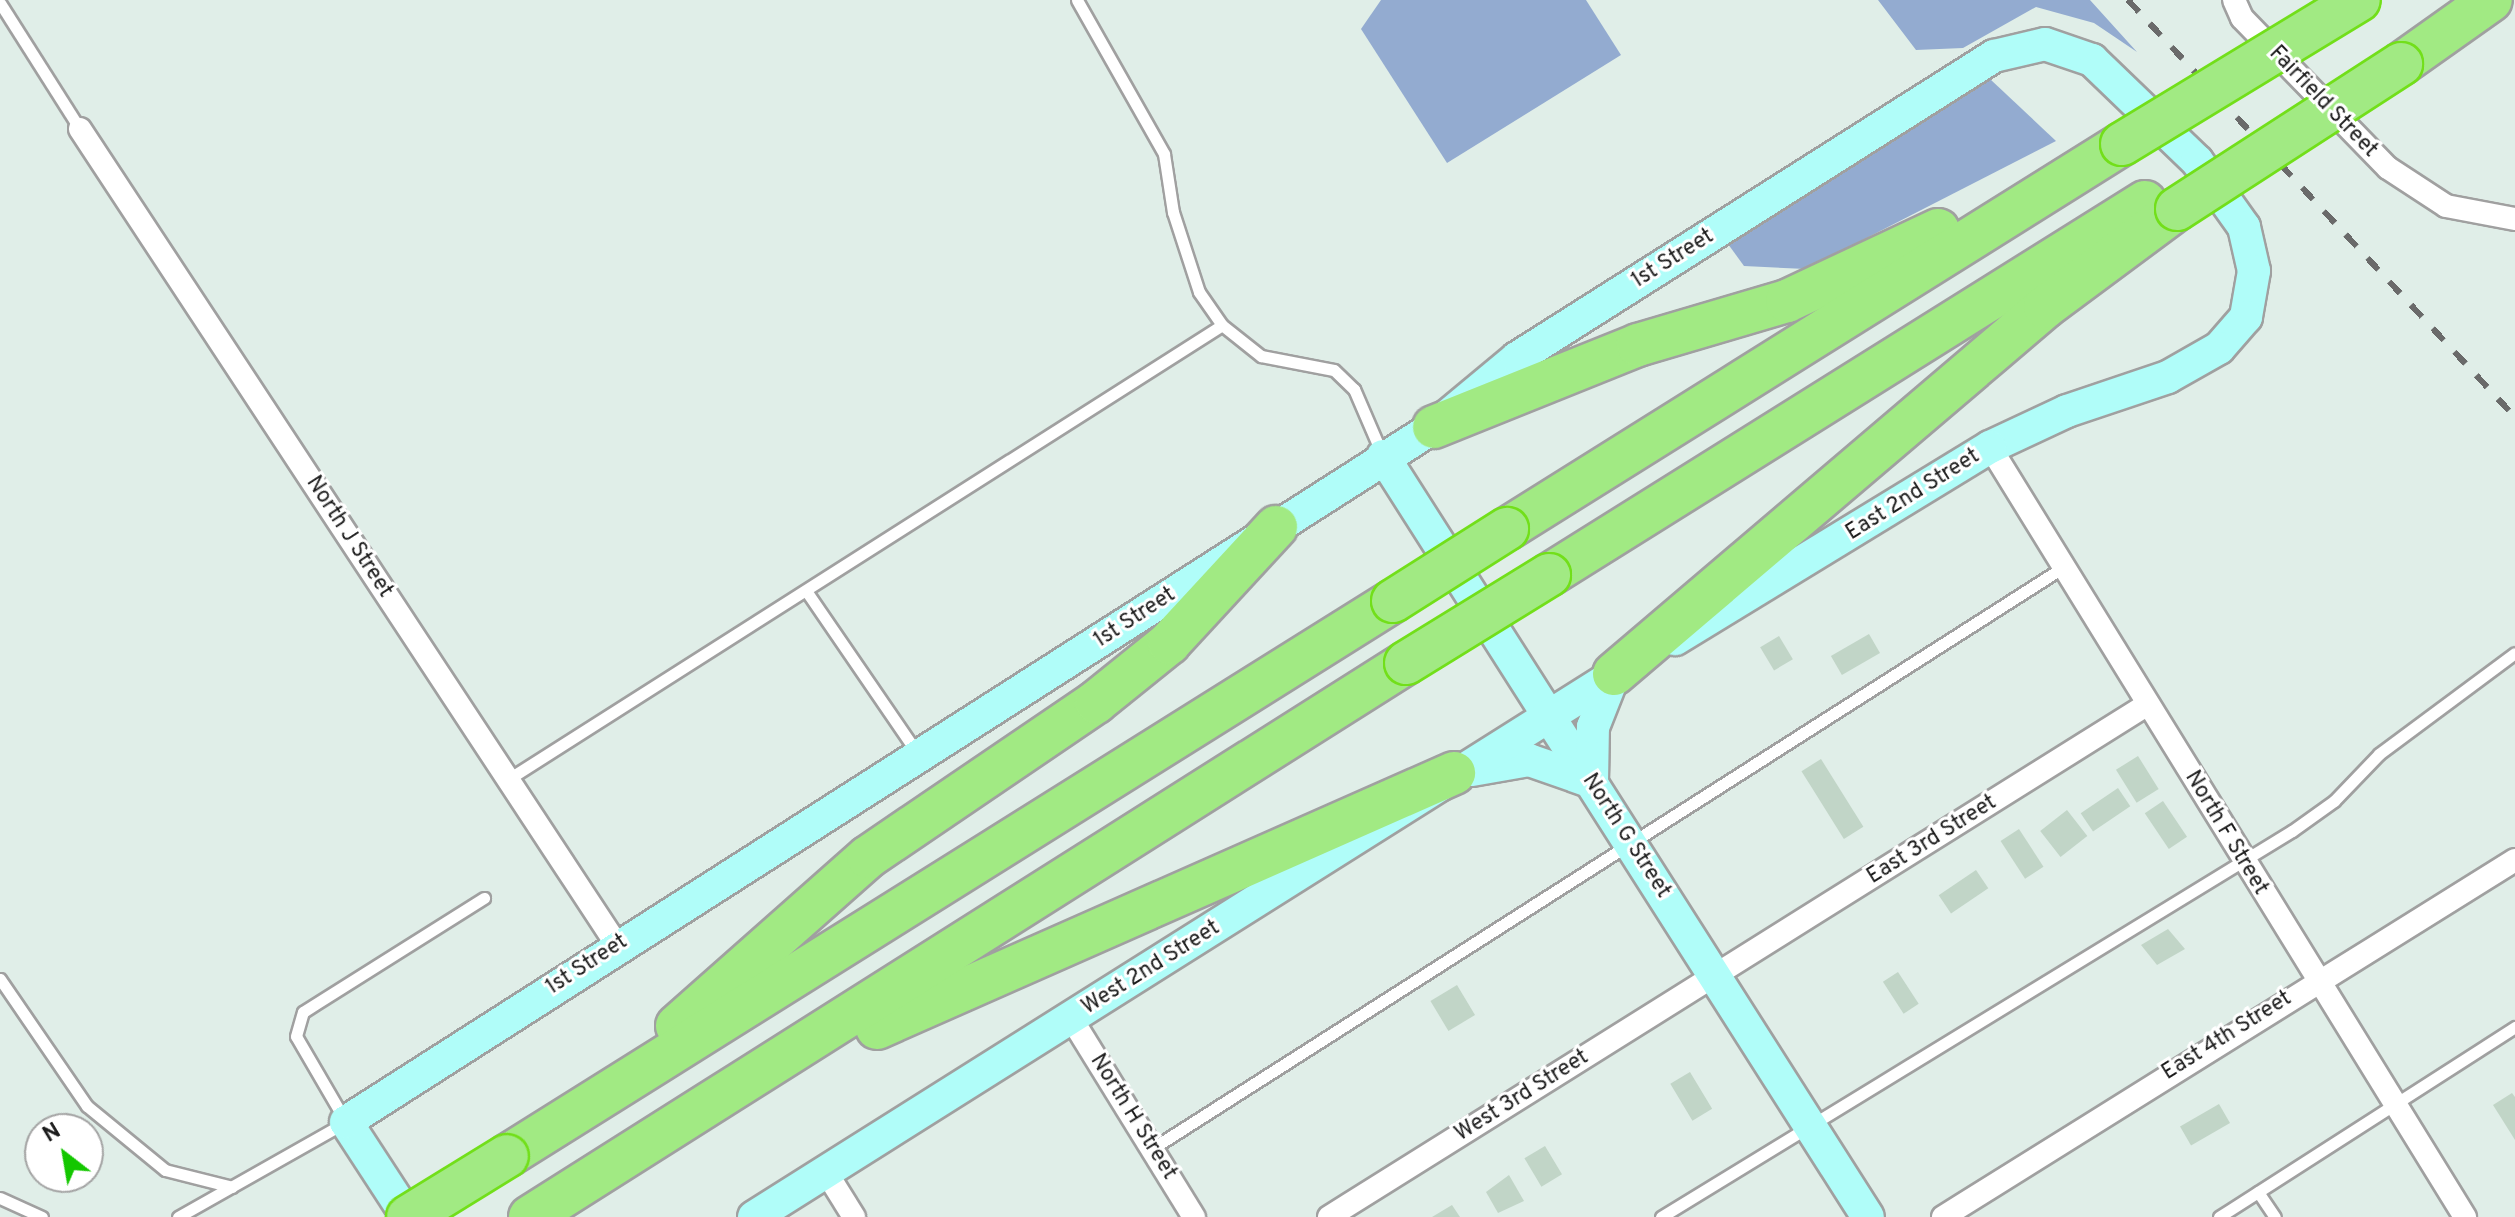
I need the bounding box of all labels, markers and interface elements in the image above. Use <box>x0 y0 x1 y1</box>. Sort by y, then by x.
street label: Fairfield Street <box>2263 41 2383 163</box>
street label: 1st Street <box>1627 223 1719 295</box>
street label: East 2nd Street <box>1841 443 1985 547</box>
street label: North J Street <box>300 471 398 603</box>
street label: 1st Street <box>1089 582 1181 654</box>
street label: North F Street <box>2179 766 2273 900</box>
street label: North G Street <box>1576 769 1676 903</box>
street label: East 3rd Street <box>1862 790 2002 890</box>
street label: West 2nd Street <box>1077 915 1225 1021</box>
street label: 1st Street <box>541 929 633 1001</box>
street label: East 4th Street <box>2157 986 2297 1086</box>
street label: West 3rd Street <box>1450 1044 1594 1148</box>
street label: North H Street <box>1084 1049 1182 1185</box>
north arrow <box>24 1113 104 1193</box>
text: N <box>39 1118 66 1149</box>

